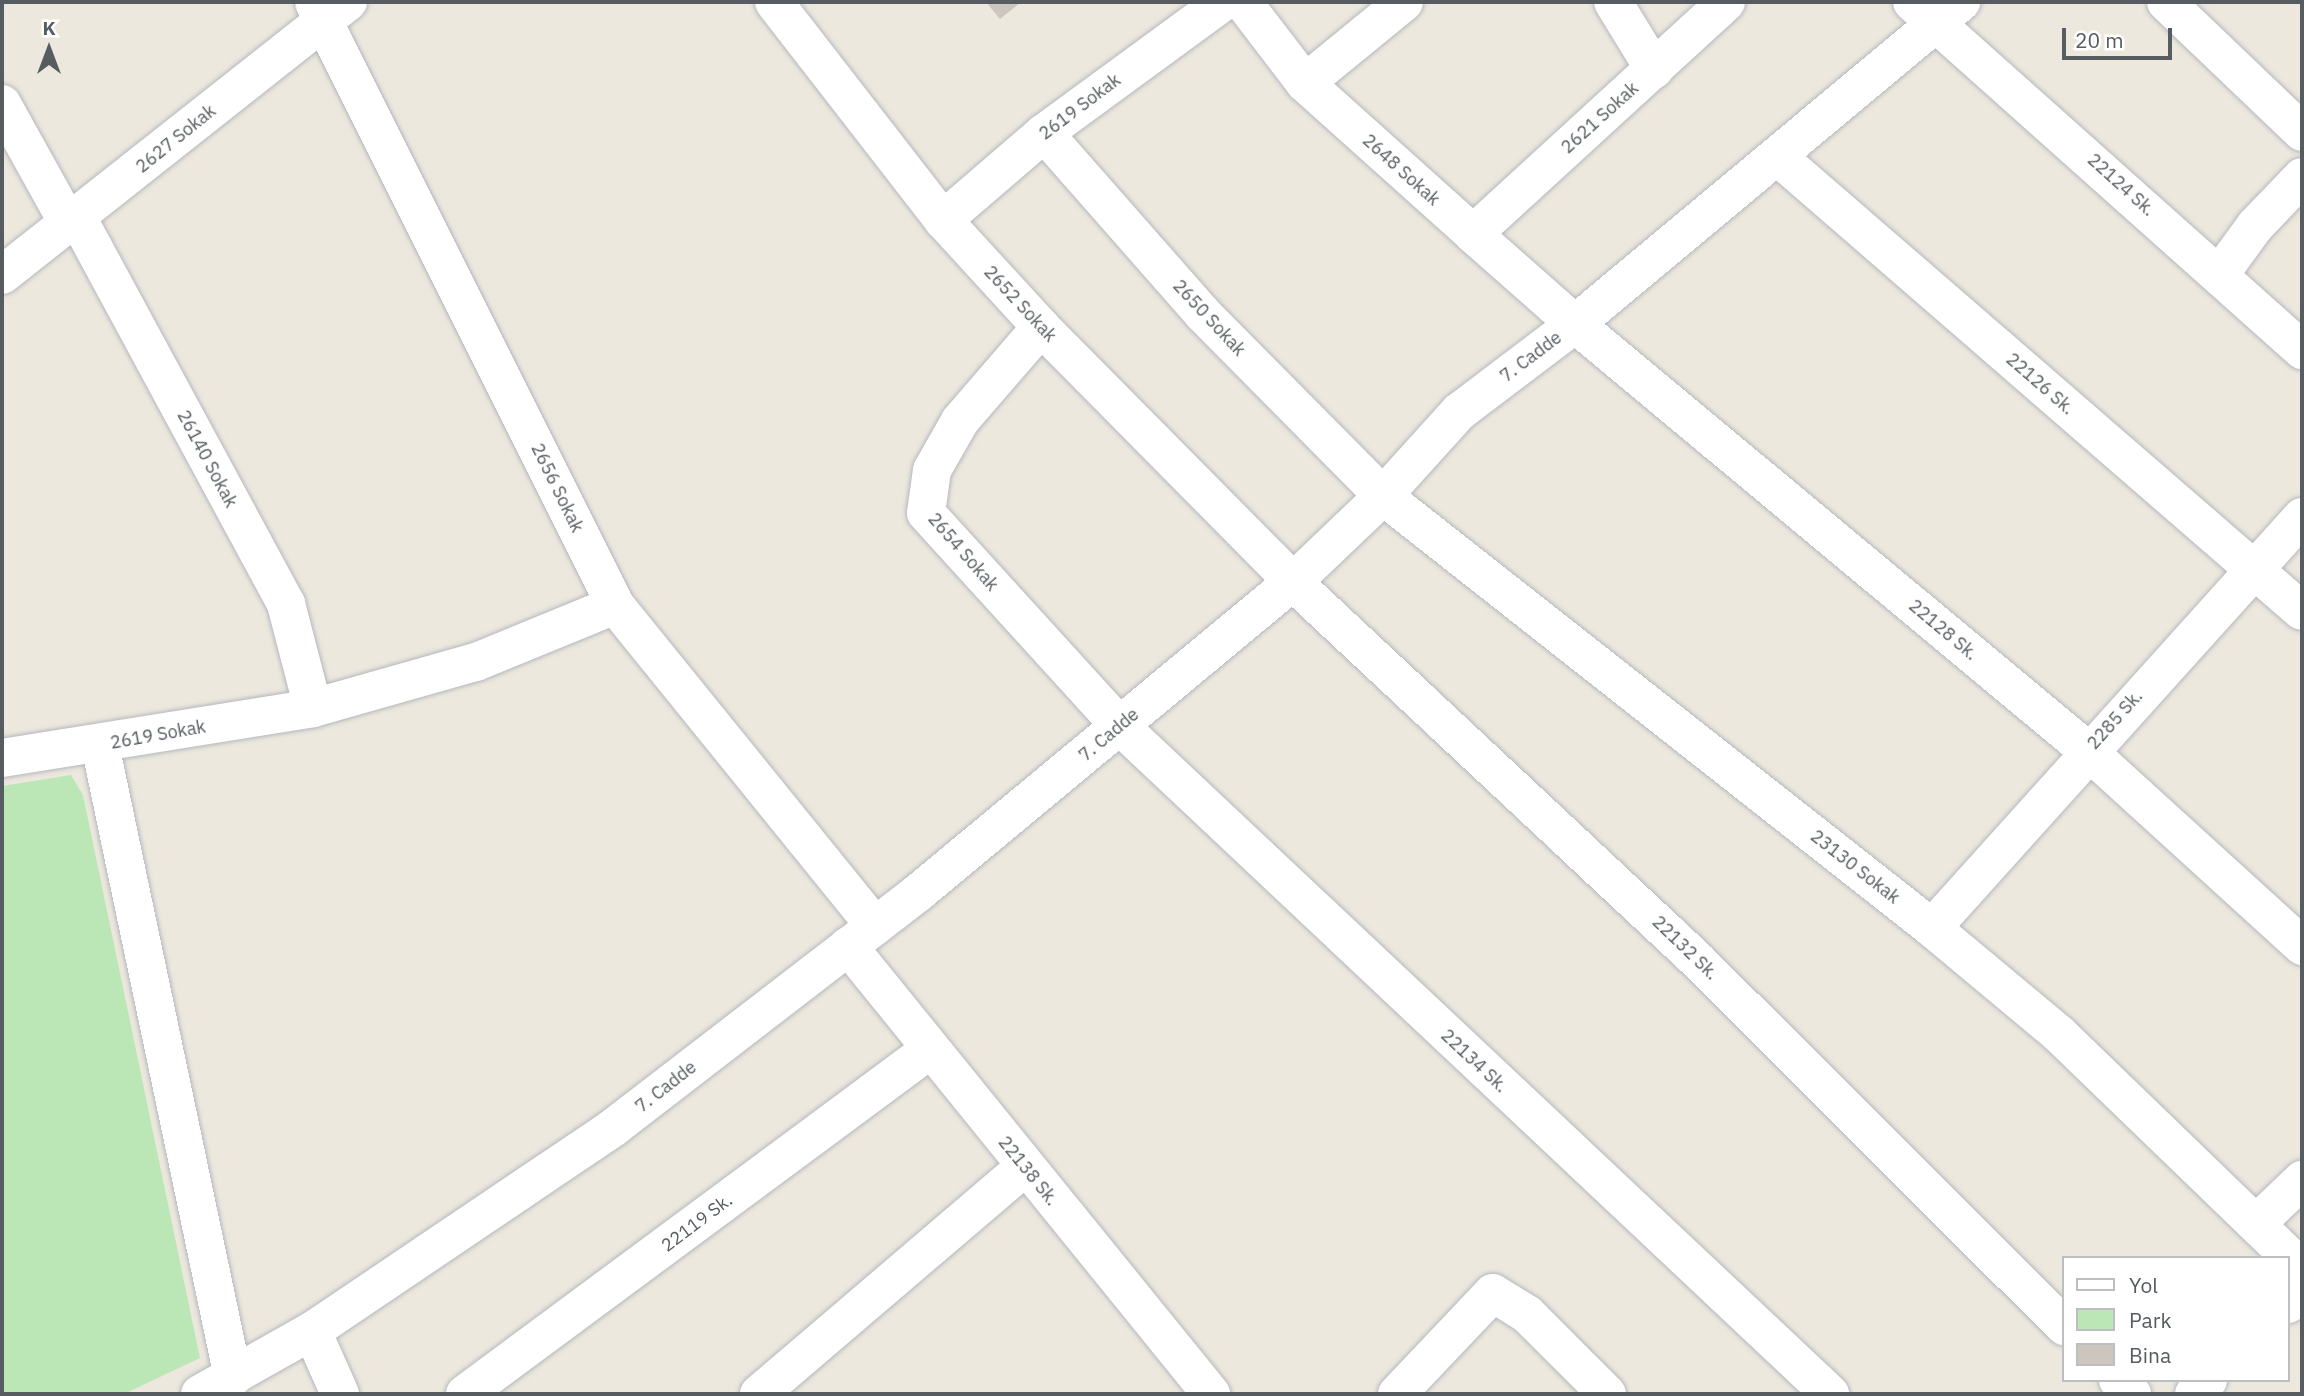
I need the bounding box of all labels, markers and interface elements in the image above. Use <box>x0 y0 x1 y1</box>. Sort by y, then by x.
north arrow <box>14 14 84 84</box>
scale bar <box>2066 14 2176 58</box>
text: K <box>42 16 56 40</box>
text: 20 m <box>2075 26 2124 54</box>
street label: 2619 Sokak <box>1035 69 1125 145</box>
street label: 2621 Sokak <box>1557 78 1643 158</box>
street label: 2627 Sokak <box>132 100 220 178</box>
street label: 2648 Sokak <box>1358 130 1444 210</box>
street label: 22124 Sk. <box>2083 149 2159 221</box>
street label: 2652 Sokak <box>979 261 1061 347</box>
street label: 2650 Sokak <box>1168 275 1250 361</box>
street label: 7. Cadde <box>1496 327 1566 387</box>
street label: 22126 Sk. <box>2002 349 2078 419</box>
street label: 26140 Sokak <box>172 407 242 511</box>
street label: 2656 Sokak <box>526 440 588 536</box>
street label: 2654 Sokak <box>923 509 1003 595</box>
street label: 22128 Sk. <box>1904 595 1982 665</box>
street label: 2285 Sk. <box>2083 686 2147 754</box>
street label: 7. Cadde <box>1075 704 1143 766</box>
street label: 2619 Sokak <box>109 716 207 754</box>
street label: 23130 Sokak <box>1806 825 1904 909</box>
street label: 22132 Sk. <box>1648 911 1722 985</box>
street label: 22134 Sk. <box>1436 1025 1512 1097</box>
street label: 7. Cadde <box>631 1056 701 1118</box>
street label: 22138 Sk. <box>993 1132 1063 1210</box>
street label: 22119 Sk. <box>657 1189 737 1257</box>
legend <box>2062 1256 2290 1382</box>
text: Yol <box>2129 1271 2158 1299</box>
text: Park <box>2129 1306 2172 1334</box>
text: Bina <box>2129 1341 2171 1369</box>

